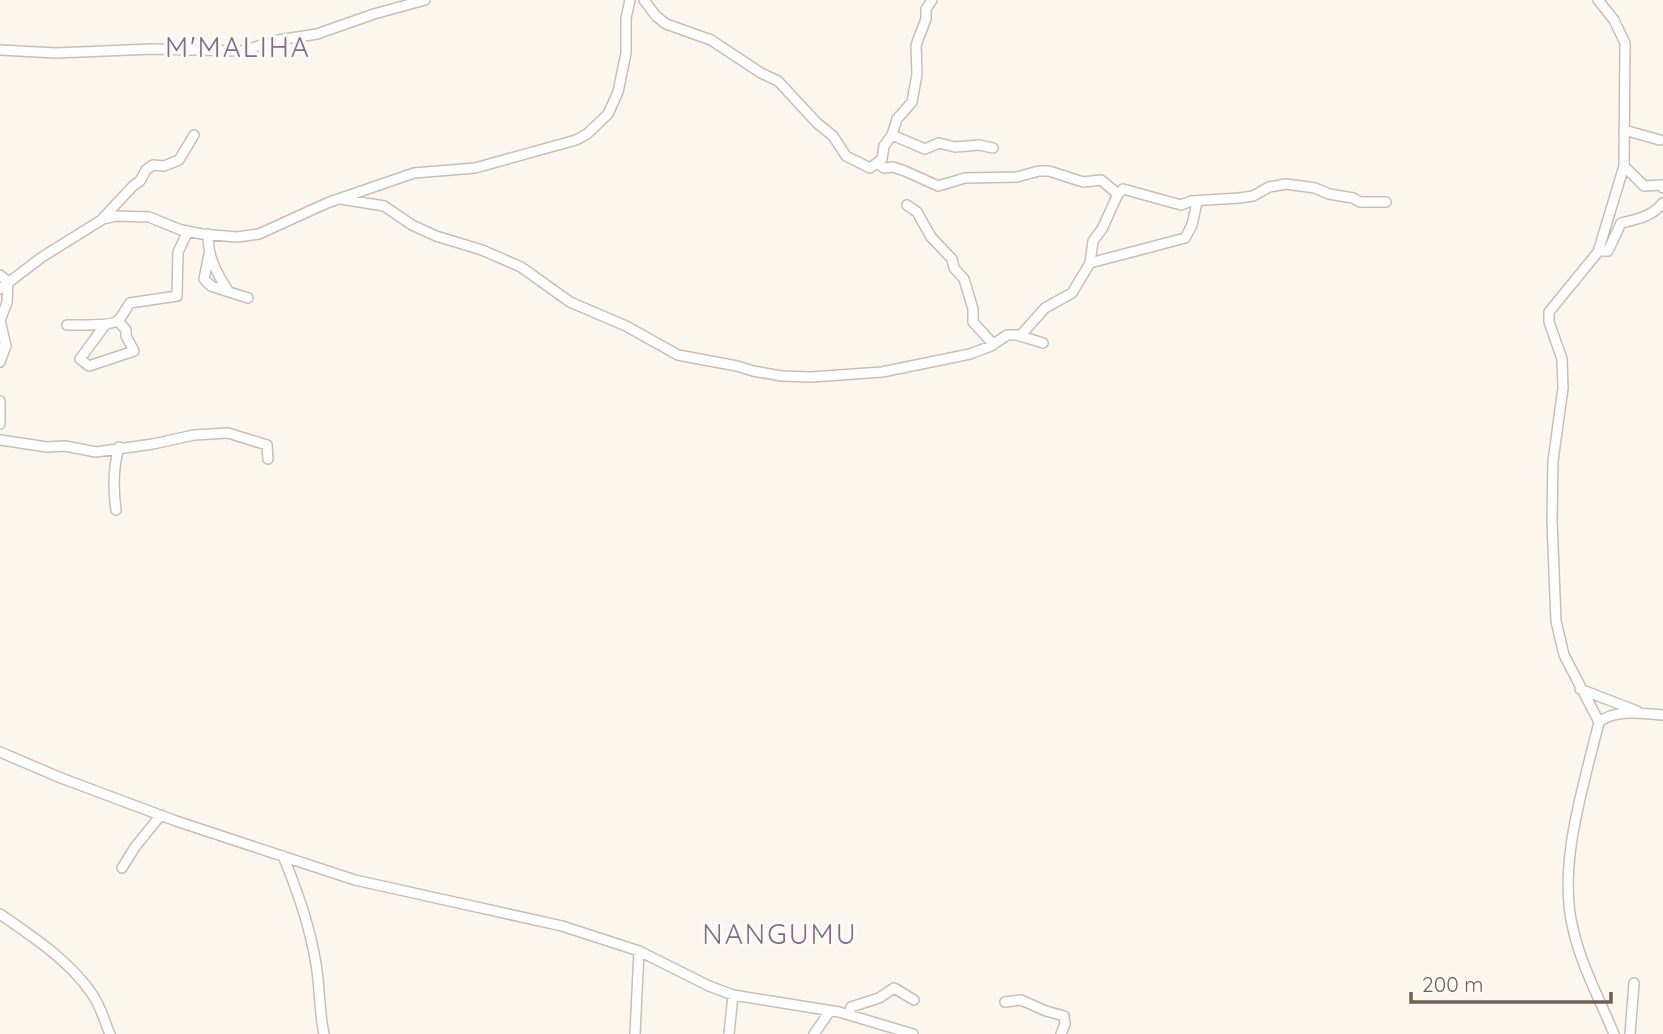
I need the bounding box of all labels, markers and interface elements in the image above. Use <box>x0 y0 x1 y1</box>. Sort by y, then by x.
district label: M'MALIHA <box>165 29 311 64</box>
district label: NANGUMU <box>702 916 858 951</box>
scale bar <box>1411 960 1610 1004</box>
text: 200 m <box>1422 971 1484 997</box>

